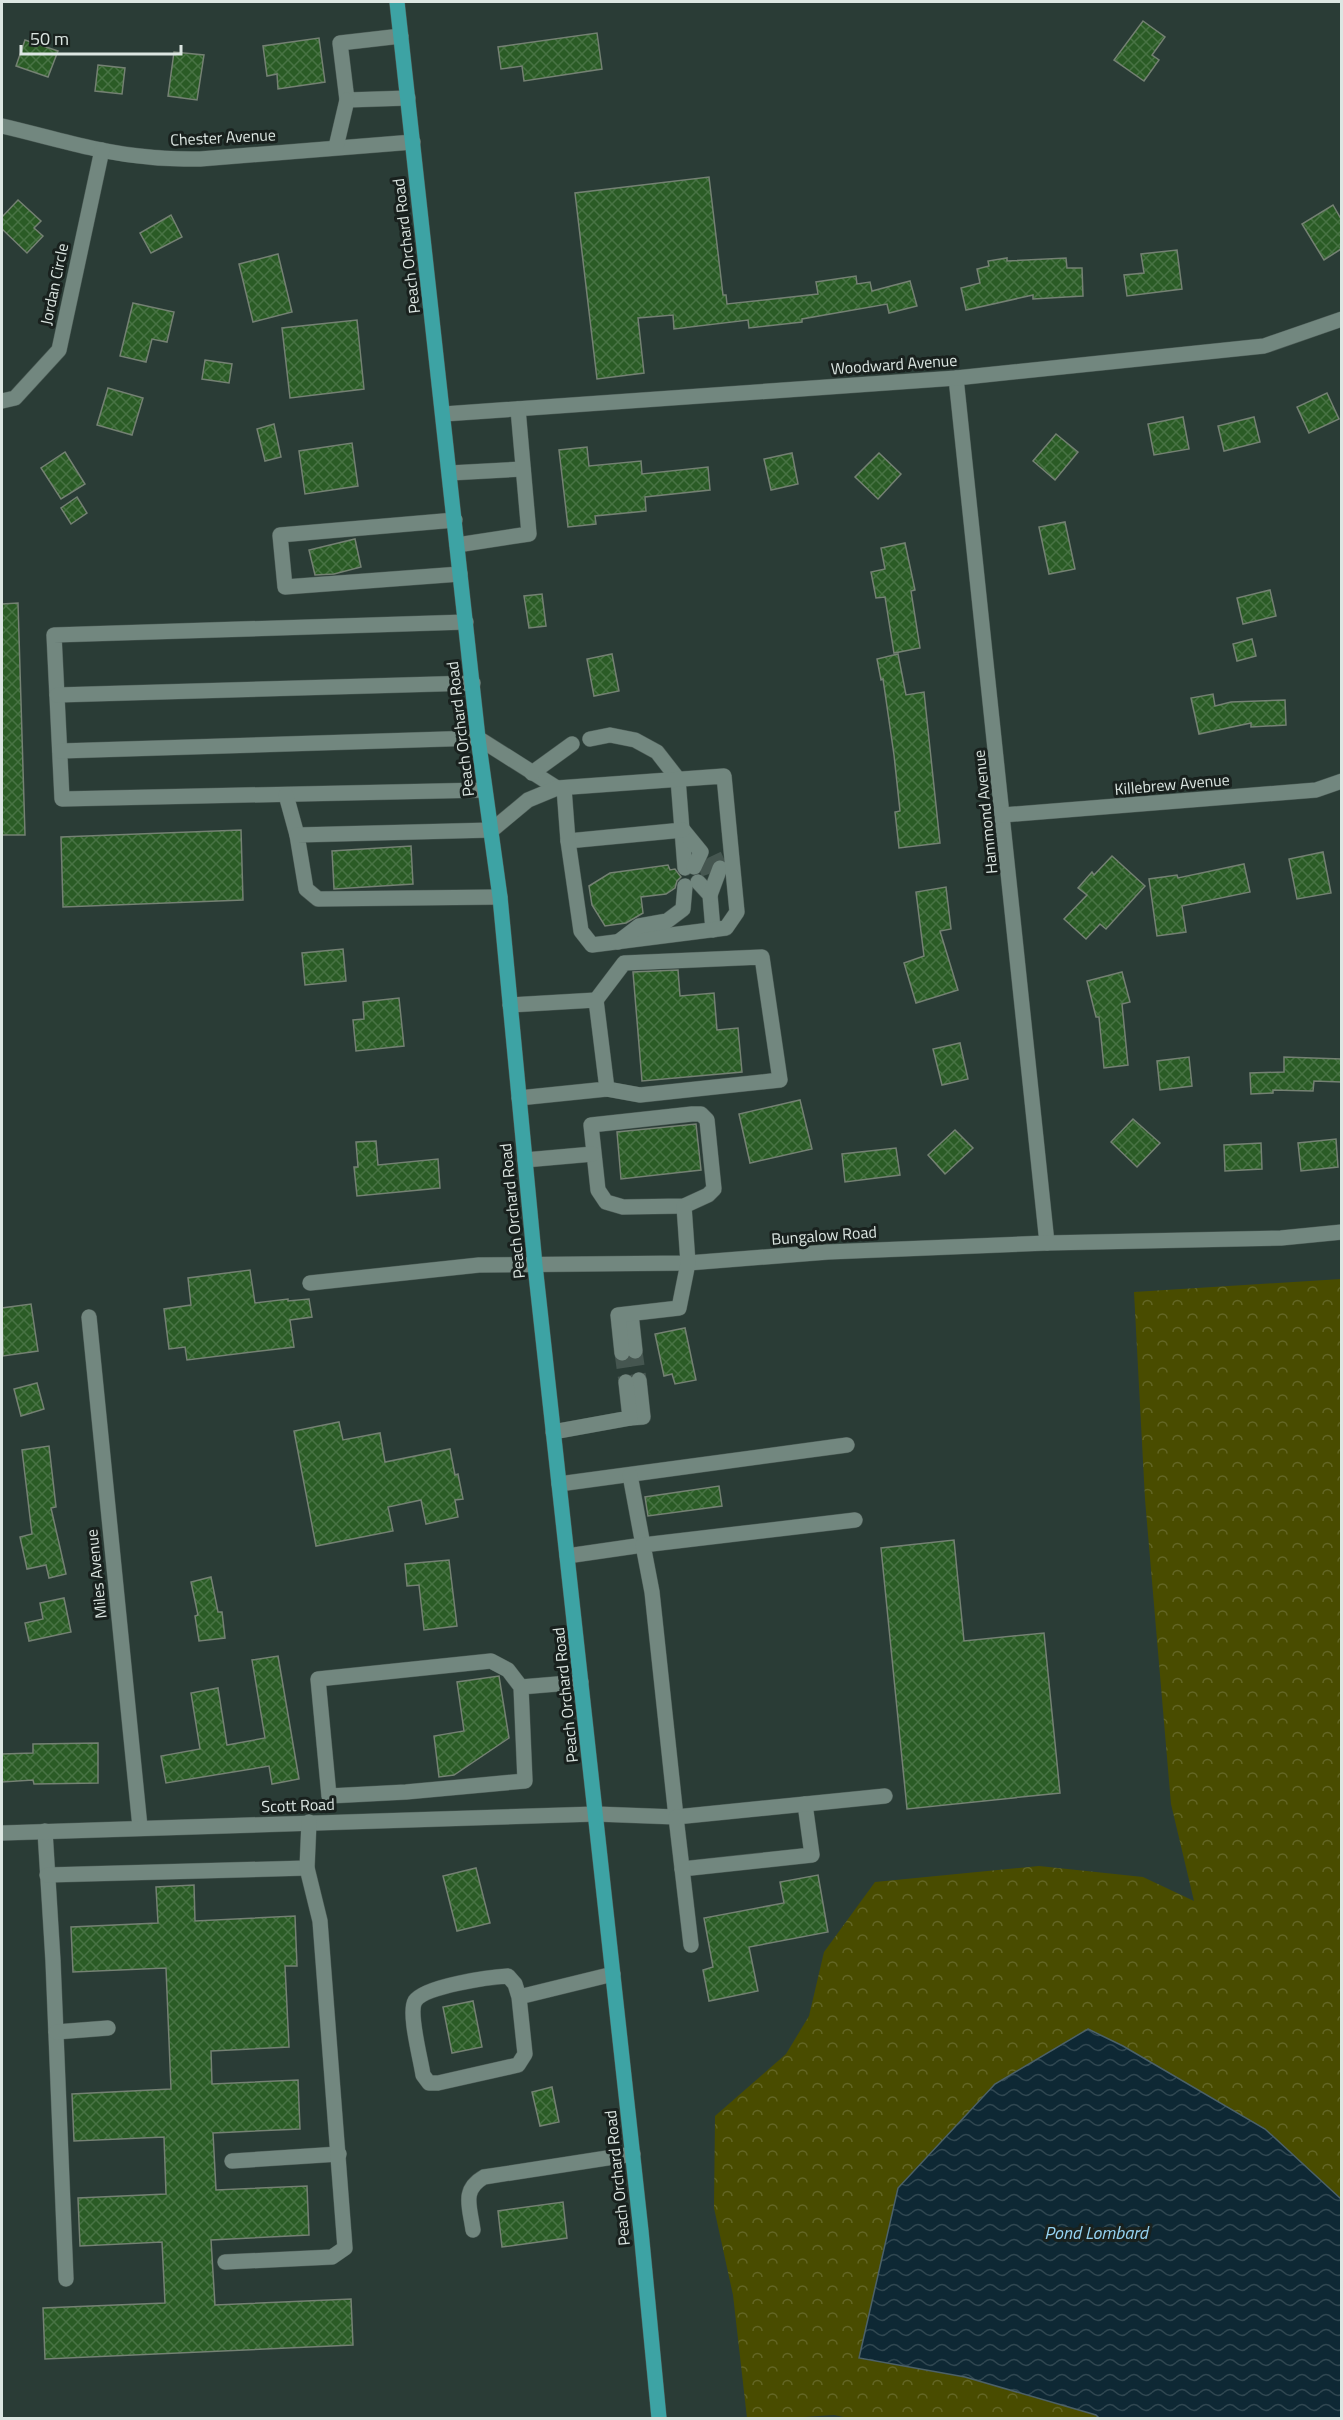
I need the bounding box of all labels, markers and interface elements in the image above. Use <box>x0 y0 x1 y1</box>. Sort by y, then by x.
scale bar <box>21 18 182 56</box>
text: 50 m <box>30 25 69 52</box>
street label: Chester Avenue <box>170 122 276 152</box>
street label: Peach Orchard Road <box>386 177 426 315</box>
street label: Jordan Circle <box>34 241 74 327</box>
street label: Woodward Avenue <box>830 348 958 380</box>
street label: Peach Orchard Road <box>440 660 480 798</box>
street label: Hammond Avenue <box>967 749 1003 875</box>
street label: Killebrew Avenue <box>1113 767 1231 801</box>
street label: Peach Orchard Road <box>493 1142 531 1280</box>
street label: Bungalow Road <box>770 1219 878 1251</box>
street label: Miles Avenue <box>79 1528 113 1620</box>
street label: Peach Orchard Road <box>546 1626 584 1764</box>
street label: Scott Road <box>261 1792 335 1818</box>
street label: Peach Orchard Road <box>598 2109 636 2247</box>
water label: Pond Lombard <box>1044 2219 1150 2246</box>

